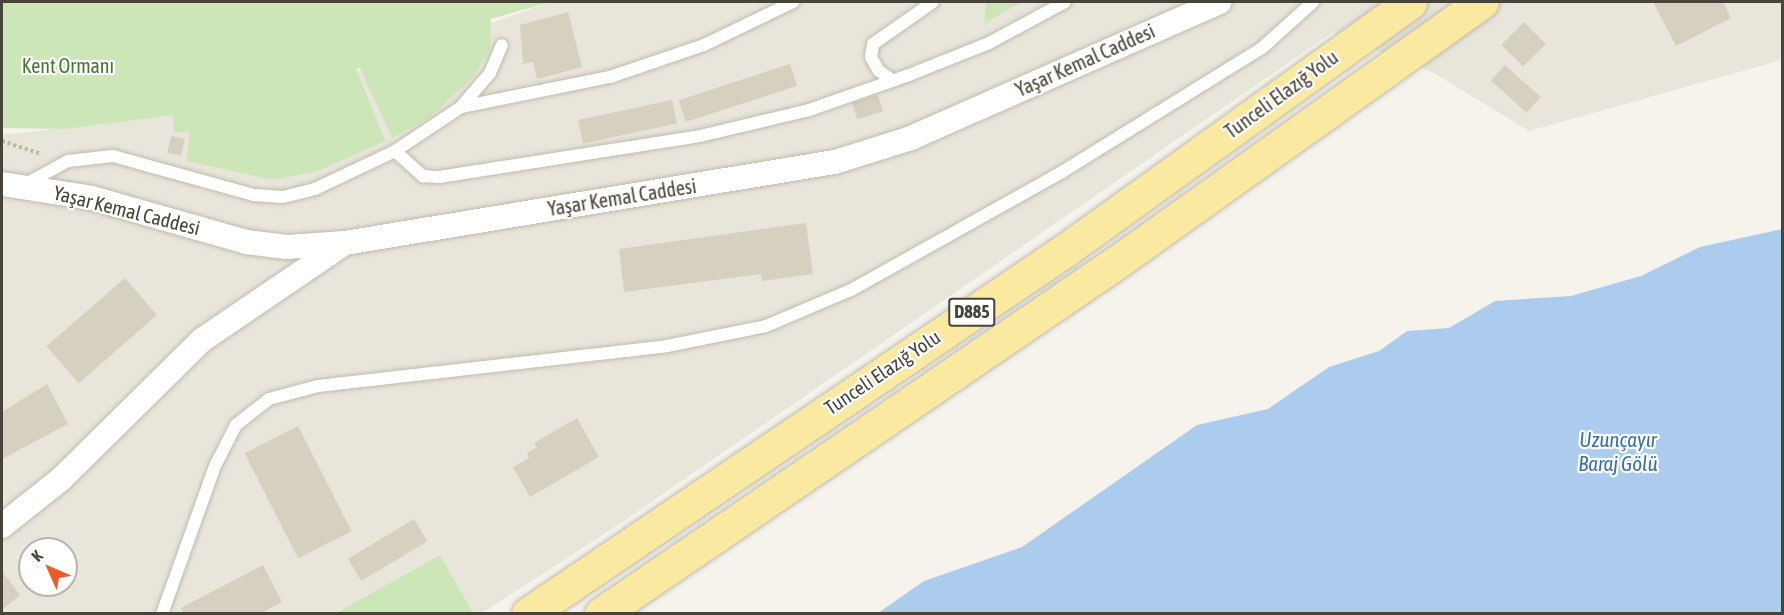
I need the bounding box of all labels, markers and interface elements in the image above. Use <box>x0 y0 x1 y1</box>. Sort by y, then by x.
street label: Yaşar Kemal Caddesi <box>1012 18 1158 102</box>
street label: Tunceli Elazığ Yolu <box>1220 45 1342 143</box>
park label: Kent Ormanı <box>22 53 114 77</box>
street label: Yaşar Kemal Caddesi <box>546 173 698 221</box>
street label: Yaşar Kemal Caddesi <box>51 180 203 240</box>
road number: D885 <box>948 297 996 327</box>
street label: Tunceli Elazığ Yolu <box>820 324 944 420</box>
water label: Uzunçayır Baraj Gölü <box>1578 426 1658 476</box>
north arrow <box>18 537 78 597</box>
text: K <box>28 547 46 565</box>

